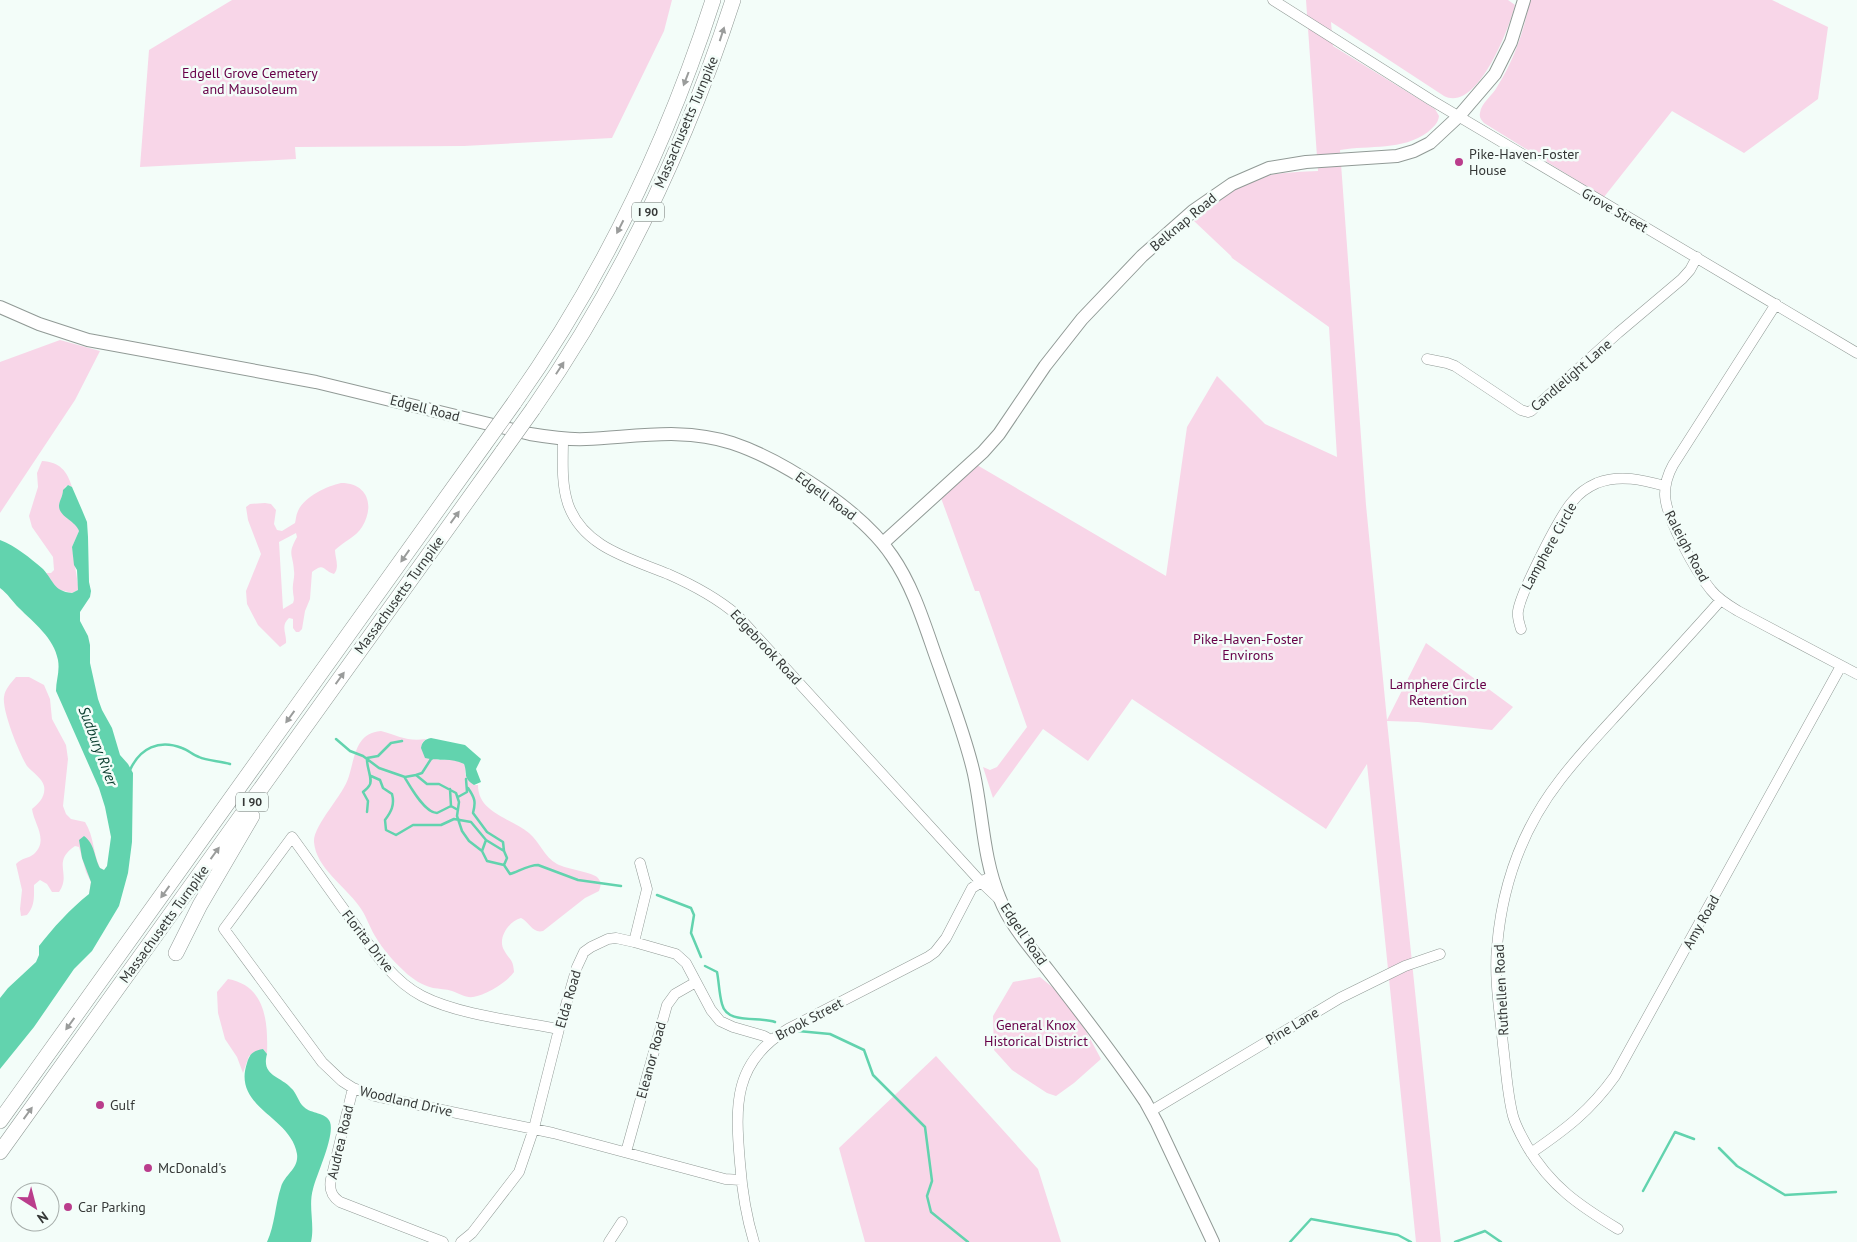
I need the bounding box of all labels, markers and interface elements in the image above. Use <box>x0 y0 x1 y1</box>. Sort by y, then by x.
one-way arrow <box>719 26 726 41</box>
street label: Massachusetts Turnpike <box>650 53 722 191</box>
park label: Edgell Grove Cemetery and Mausoleum <box>182 64 318 98</box>
one-way arrow <box>682 72 690 87</box>
place label: Pike-Haven-Foster House <box>1469 145 1579 179</box>
marker: Pike-Haven-Foster House <box>1453 156 1465 168</box>
street label: Grove Street <box>1579 184 1652 236</box>
street label: Belknap Road <box>1146 189 1220 255</box>
road number: I 90 <box>632 202 664 222</box>
one-way arrow <box>616 220 624 235</box>
street label: Candlelight Lane <box>1527 335 1615 415</box>
one-way arrow <box>556 362 565 375</box>
street label: Edgell Road <box>388 391 462 425</box>
street label: Edgell Road <box>792 468 860 524</box>
street label: Lamphere Circle <box>1518 499 1580 593</box>
street label: Raleigh Road <box>1661 507 1713 585</box>
one-way arrow <box>450 511 460 524</box>
street label: Massachusetts Turnpike <box>350 533 448 657</box>
one-way arrow <box>400 550 410 563</box>
street label: Edgebrook Road <box>726 606 806 688</box>
park label: Pike-Haven-Foster Environs <box>1193 630 1303 664</box>
one-way arrow <box>335 671 345 685</box>
park label: Lamphere Circle Retention <box>1389 675 1487 709</box>
water label: Sudbury River <box>75 703 123 789</box>
one-way arrow <box>285 710 295 724</box>
road number: I 90 <box>236 792 268 812</box>
one-way arrow <box>210 846 220 860</box>
street label: Massachusetts Turnpike <box>115 862 213 986</box>
one-way arrow <box>160 885 170 899</box>
street label: Amy Road <box>1679 892 1723 952</box>
street label: Edgell Road <box>997 899 1051 969</box>
street label: Florita Drive <box>338 906 398 976</box>
street label: Ruthellen Road <box>1490 944 1512 1036</box>
street label: Elda Road <box>551 968 585 1030</box>
street label: Brook Street <box>772 994 846 1044</box>
street label: Pine Lane <box>1262 1003 1322 1049</box>
park label: General Knox Historical District <box>984 1016 1088 1050</box>
one-way arrow <box>65 1017 75 1031</box>
street label: Eleanor Road <box>632 1020 670 1100</box>
street label: Woodland Drive <box>358 1082 454 1120</box>
place label: Gulf <box>110 1096 135 1114</box>
marker: Gulf <box>94 1099 106 1111</box>
street label: Audrea Road <box>323 1103 357 1181</box>
one-way arrow <box>23 1106 33 1120</box>
place label: McDonald's <box>158 1159 226 1177</box>
marker: McDonald's <box>142 1162 154 1174</box>
north arrow <box>10 1182 60 1232</box>
place label: Car Parking <box>78 1198 146 1216</box>
marker: Car Parking <box>62 1201 74 1213</box>
text: N <box>34 1208 52 1228</box>

